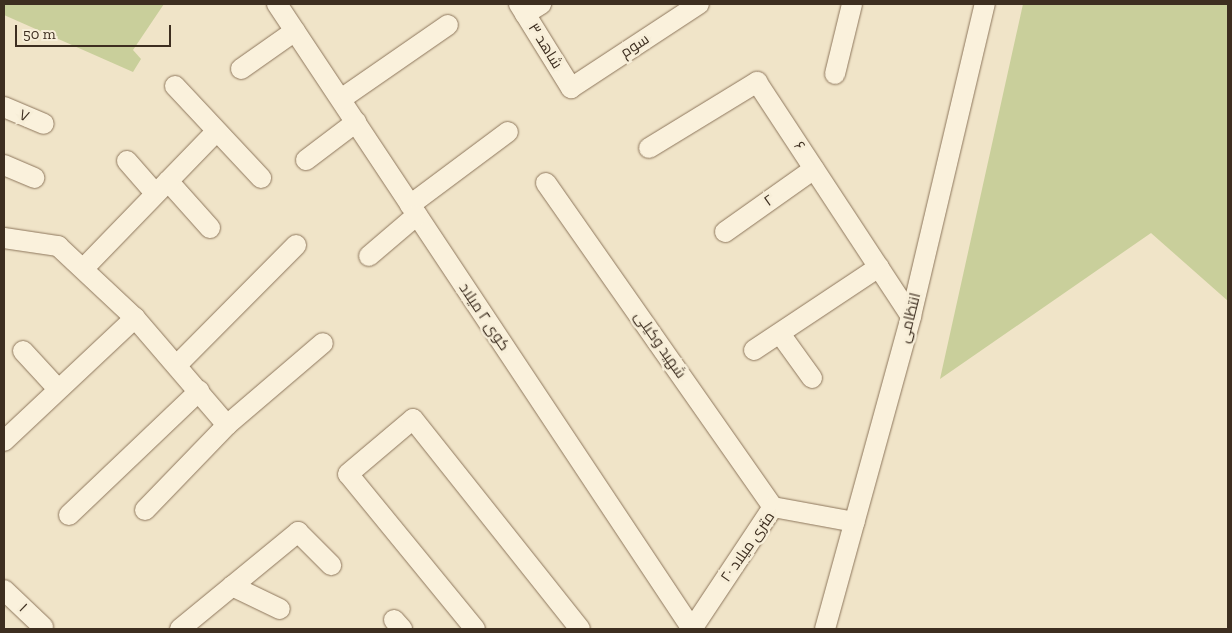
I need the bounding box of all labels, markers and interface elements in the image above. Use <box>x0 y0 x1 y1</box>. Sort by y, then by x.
scale bar <box>18 15 174 47</box>
street label: شاهد ۳ <box>524 20 566 72</box>
text: 50 m <box>23 25 56 43</box>
street label: سوم <box>617 30 653 62</box>
street label: ۷ <box>16 106 32 126</box>
street label: ۶ <box>789 138 809 154</box>
street label: ۲ <box>761 191 777 211</box>
street label: کوی ۲ میلاد <box>455 280 513 354</box>
street label: انتظامی <box>895 291 925 345</box>
street label: شهید وکیلی <box>630 308 690 382</box>
street label: ۲۰ متری میلاد <box>717 508 779 586</box>
street label: ۱ <box>15 600 31 616</box>

